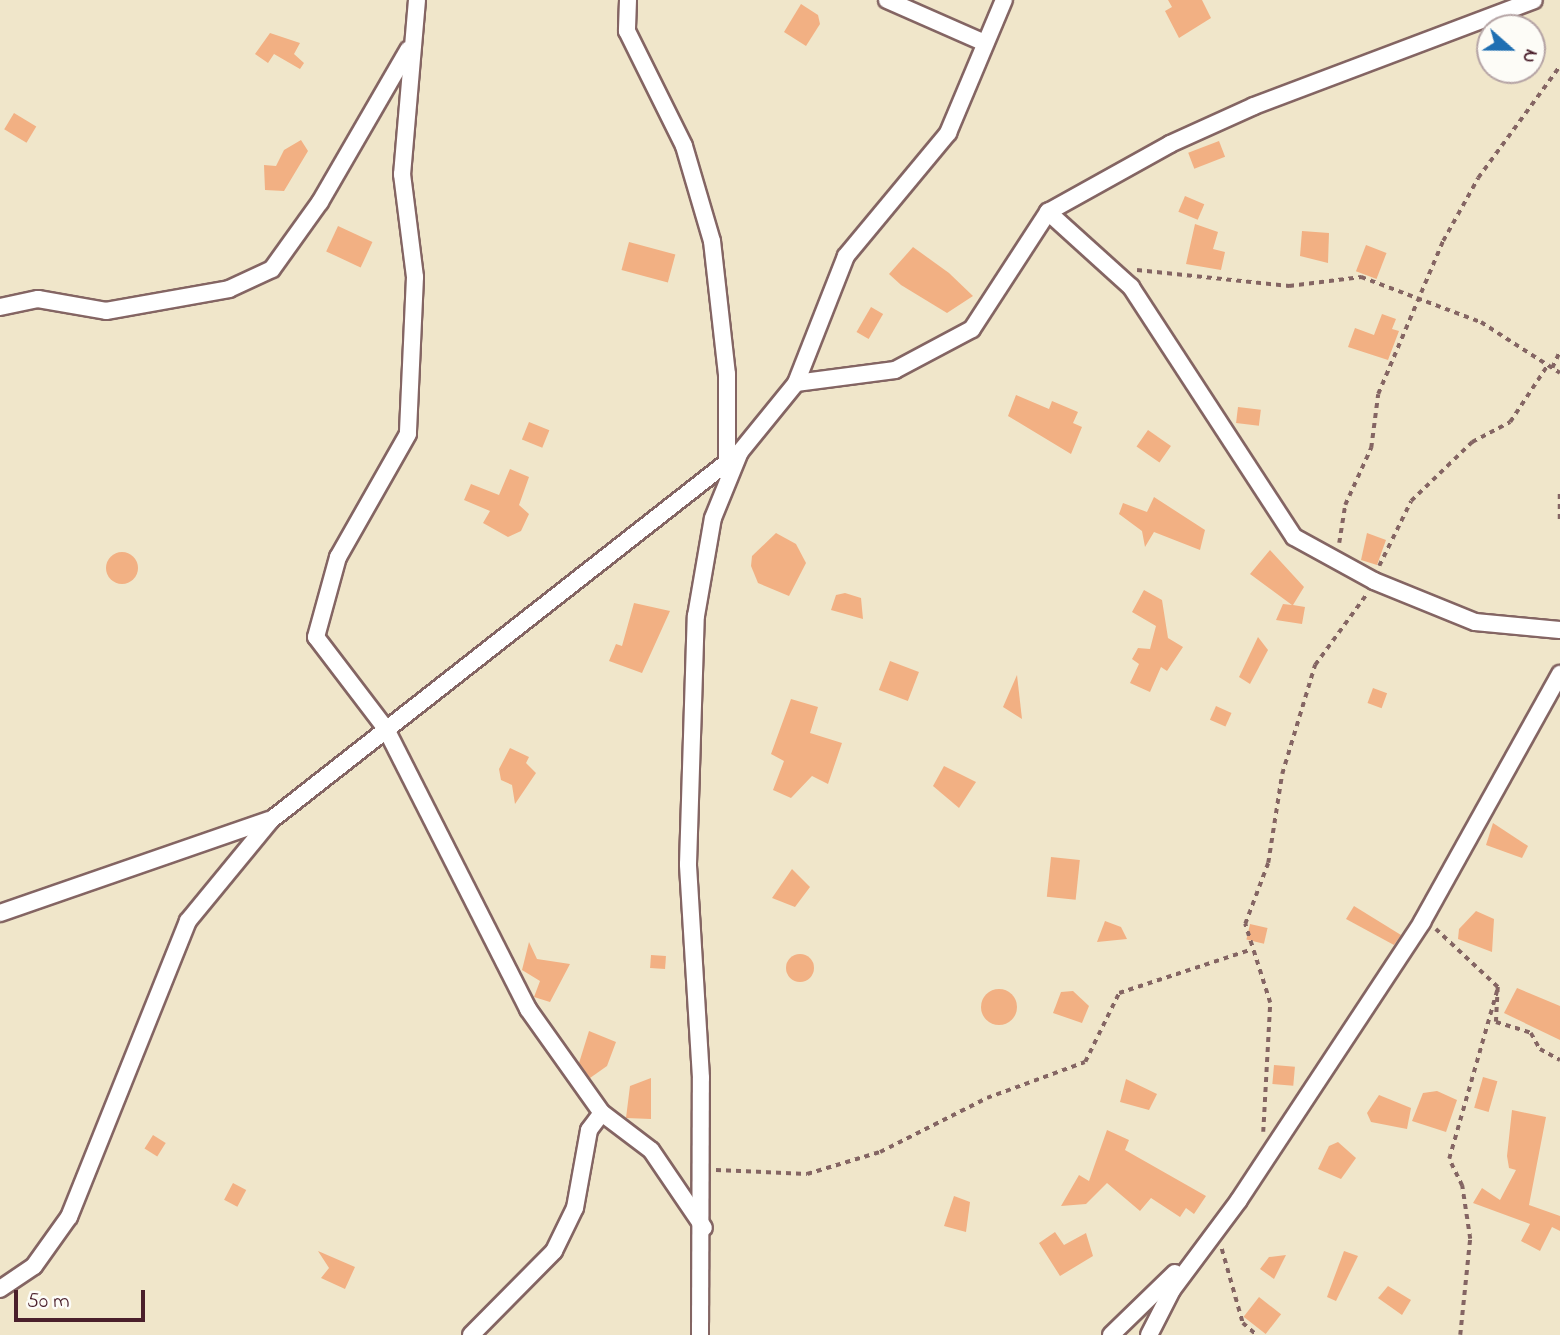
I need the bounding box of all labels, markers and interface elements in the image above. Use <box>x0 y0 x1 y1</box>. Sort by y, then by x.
north arrow <box>1476 14 1546 84</box>
text: N <box>1514 45 1544 67</box>
scale bar <box>18 1276 149 1320</box>
text: 50 m <box>27 1287 70 1317</box>

